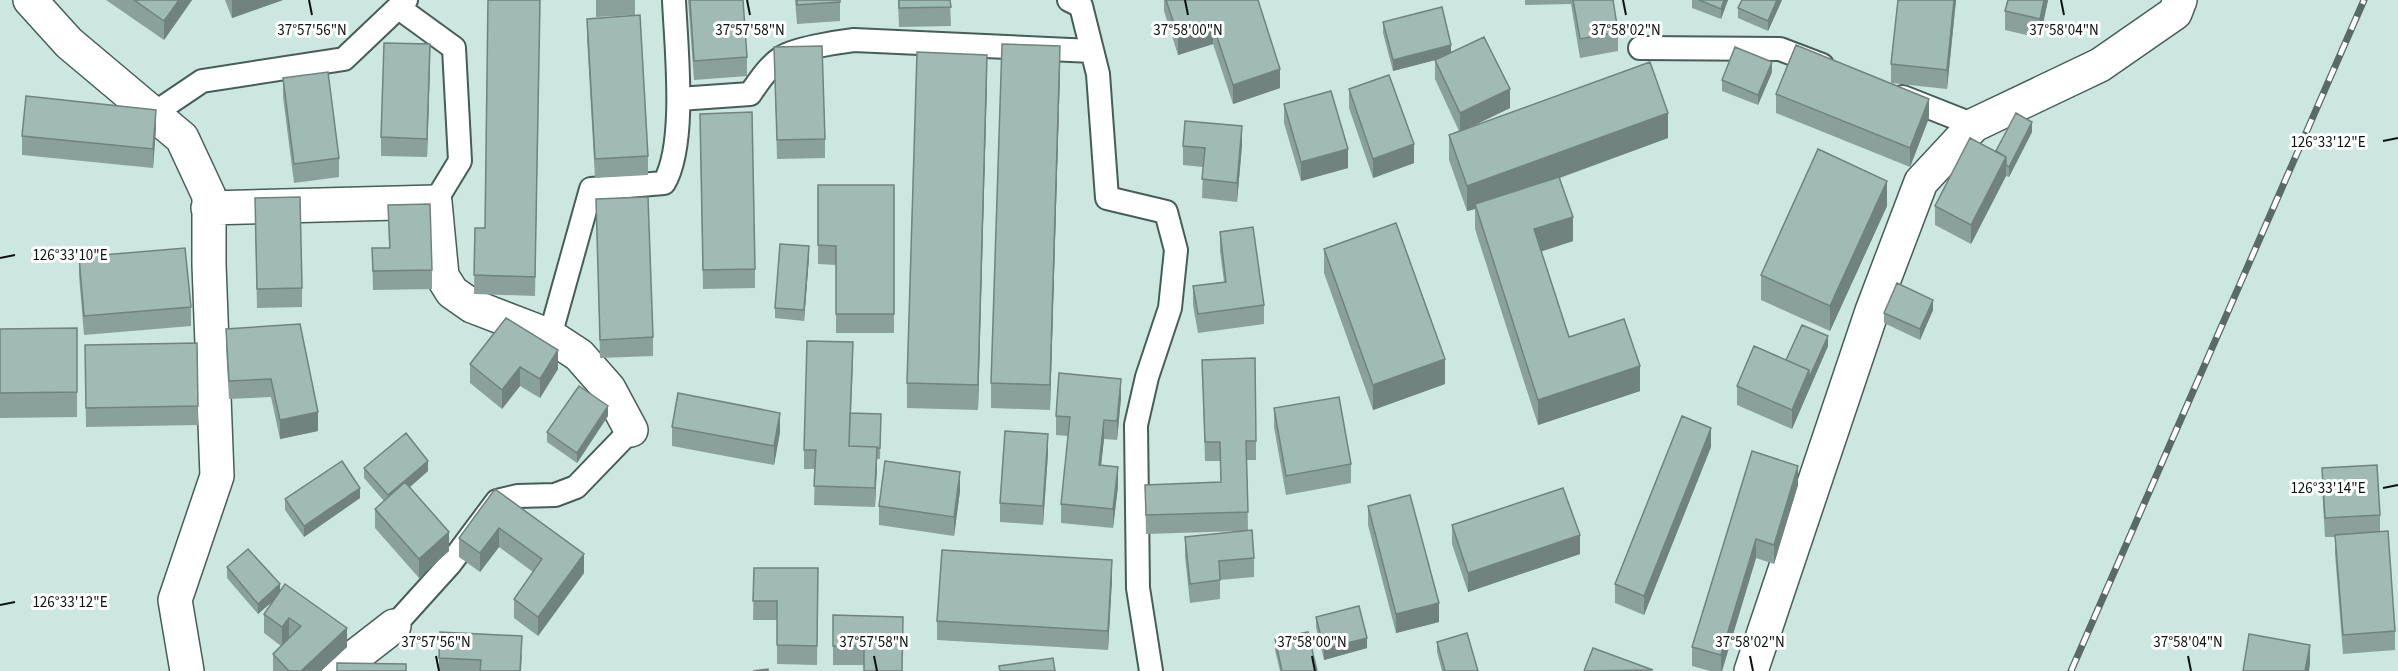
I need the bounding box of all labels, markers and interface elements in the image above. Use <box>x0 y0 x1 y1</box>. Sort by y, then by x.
text: 37°57'56"N <box>277 20 347 41</box>
text: 37°57'58"N <box>715 20 785 41</box>
text: 37°58'00"N <box>1153 20 1223 41</box>
text: 37°58'02"N <box>1591 20 1661 41</box>
text: 37°58'04"N <box>2029 20 2099 41</box>
text: 126°33'12"E <box>2290 132 2366 153</box>
text: 126°33'10"E <box>32 245 108 266</box>
text: 126°33'14"E <box>2290 478 2366 499</box>
text: 126°33'12"E <box>32 592 108 613</box>
text: 37°57'56"N <box>401 632 471 653</box>
text: 37°57'58"N <box>839 632 909 653</box>
text: 37°58'00"N <box>1277 632 1347 653</box>
text: 37°58'02"N <box>1715 632 1785 653</box>
text: 37°58'04"N <box>2153 632 2223 653</box>

